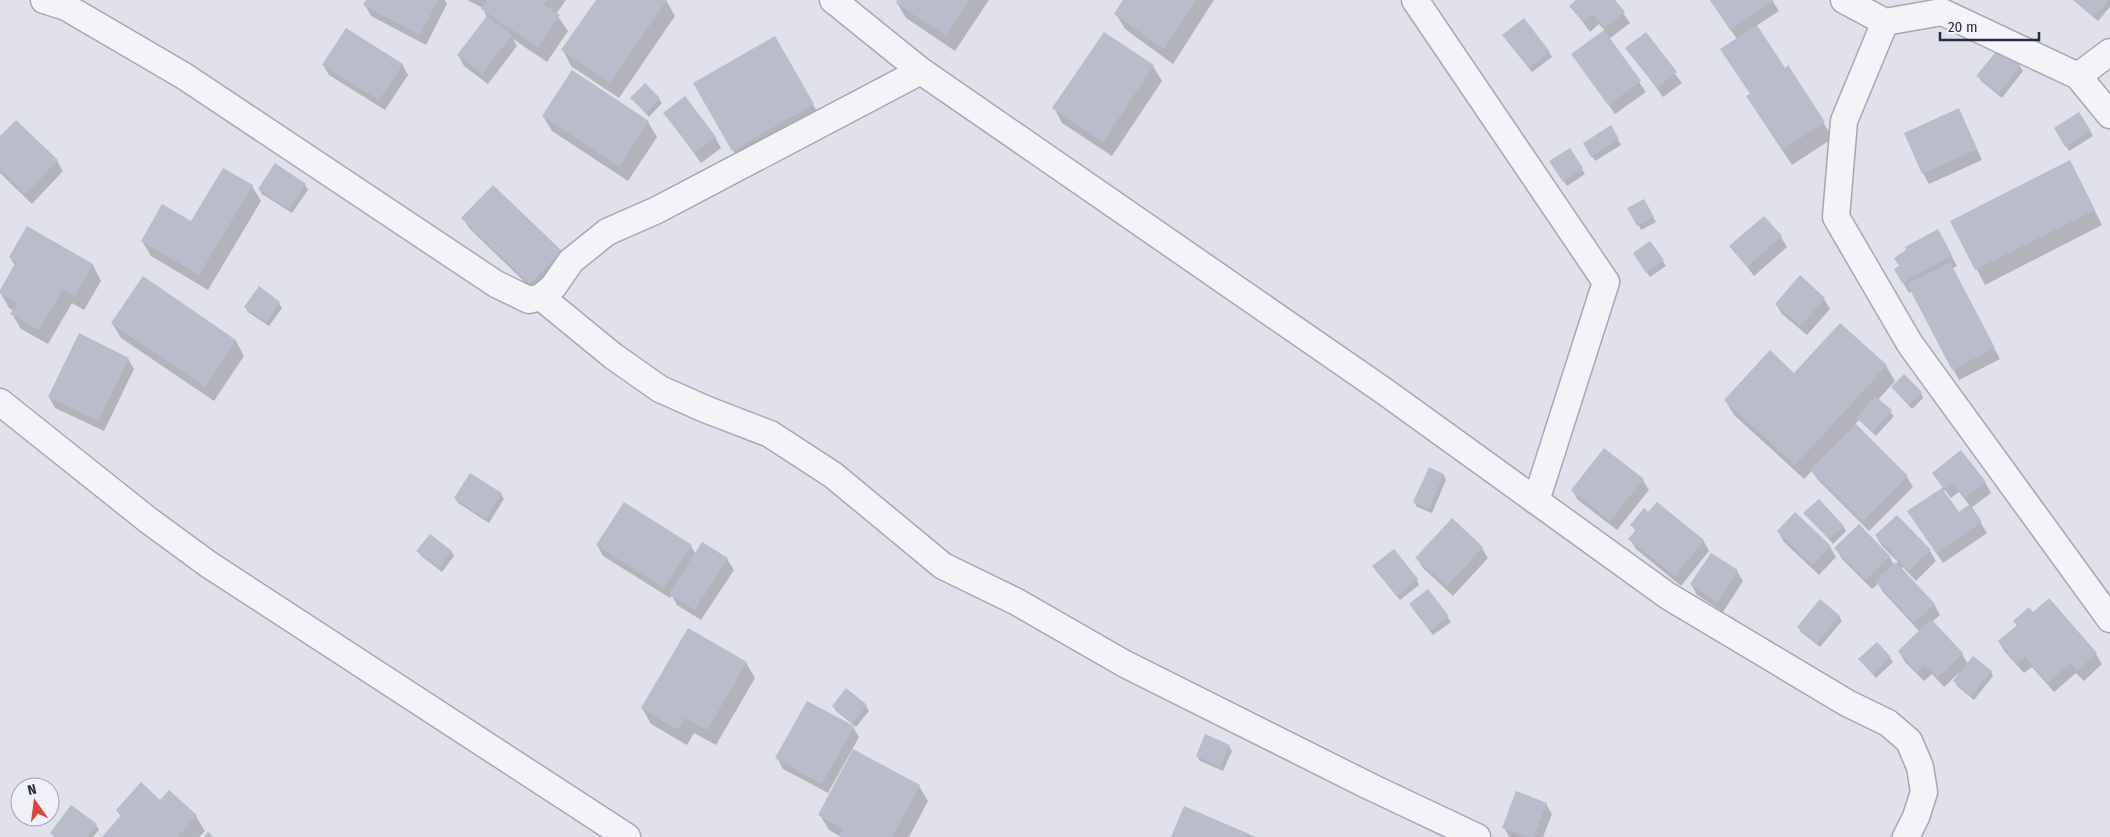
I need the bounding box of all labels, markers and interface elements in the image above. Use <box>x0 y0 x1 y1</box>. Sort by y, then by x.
scale bar <box>1940 10 2039 42</box>
text: 20 m <box>1948 18 1978 36</box>
north arrow <box>10 777 60 827</box>
text: N <box>26 781 38 799</box>

